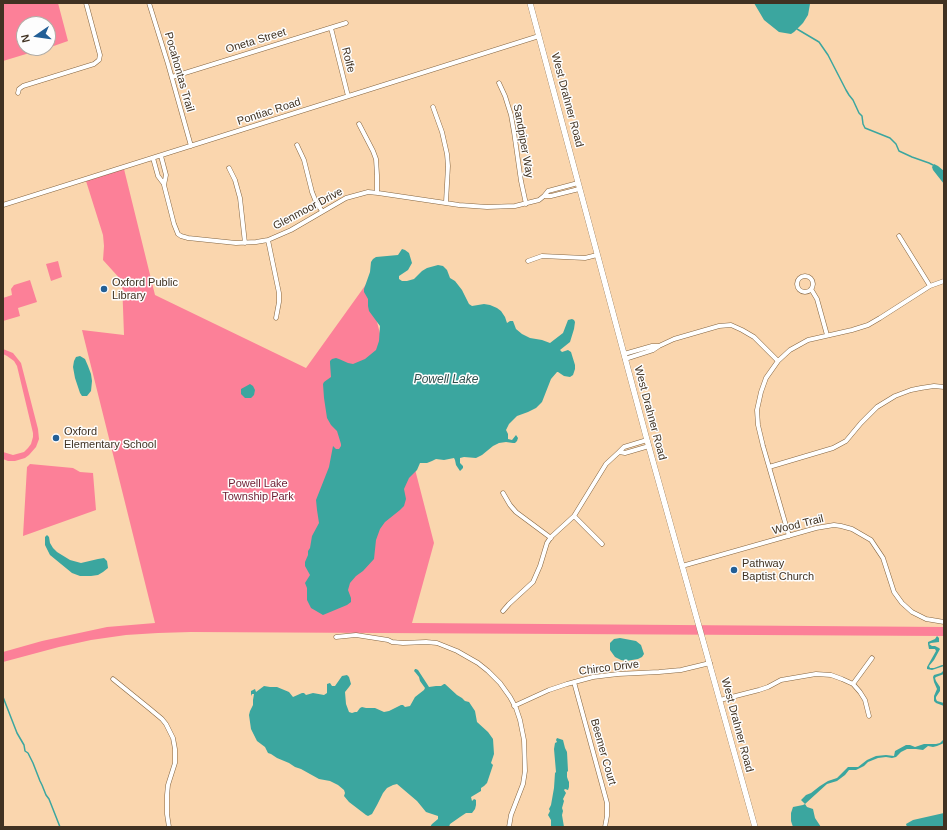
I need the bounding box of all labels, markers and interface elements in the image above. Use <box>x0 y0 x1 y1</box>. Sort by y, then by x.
north arrow <box>16 16 56 56</box>
street label: Oneta Street <box>224 26 288 56</box>
street label: Pocahontas Trail <box>161 31 197 113</box>
text: N <box>19 33 32 44</box>
street label: Rolfe <box>338 46 358 74</box>
street label: West Drahner Road <box>548 51 586 149</box>
street label: Pontiac Road <box>236 96 302 128</box>
street label: Sandpiper Way <box>510 103 536 179</box>
street label: Glenmoor Drive <box>271 185 345 233</box>
place label: Oxford Public Library <box>112 276 178 302</box>
marker: Oxford Public Library <box>99 284 109 294</box>
street label: West Drahner Road <box>631 364 669 462</box>
water label: Powell Lake <box>414 373 478 387</box>
place label: Oxford Elementary School <box>64 425 156 451</box>
marker: Oxford Elementary School <box>51 433 61 443</box>
park label: Powell Lake Township Park <box>222 477 294 503</box>
street label: Wood Trail <box>771 512 825 538</box>
place label: Pathway Baptist Church <box>742 557 814 583</box>
marker: Pathway Baptist Church <box>729 565 739 575</box>
street label: Chirco Drive <box>578 658 640 678</box>
street label: West Drahner Road <box>718 676 756 774</box>
street label: Beemer Court <box>587 717 619 787</box>

